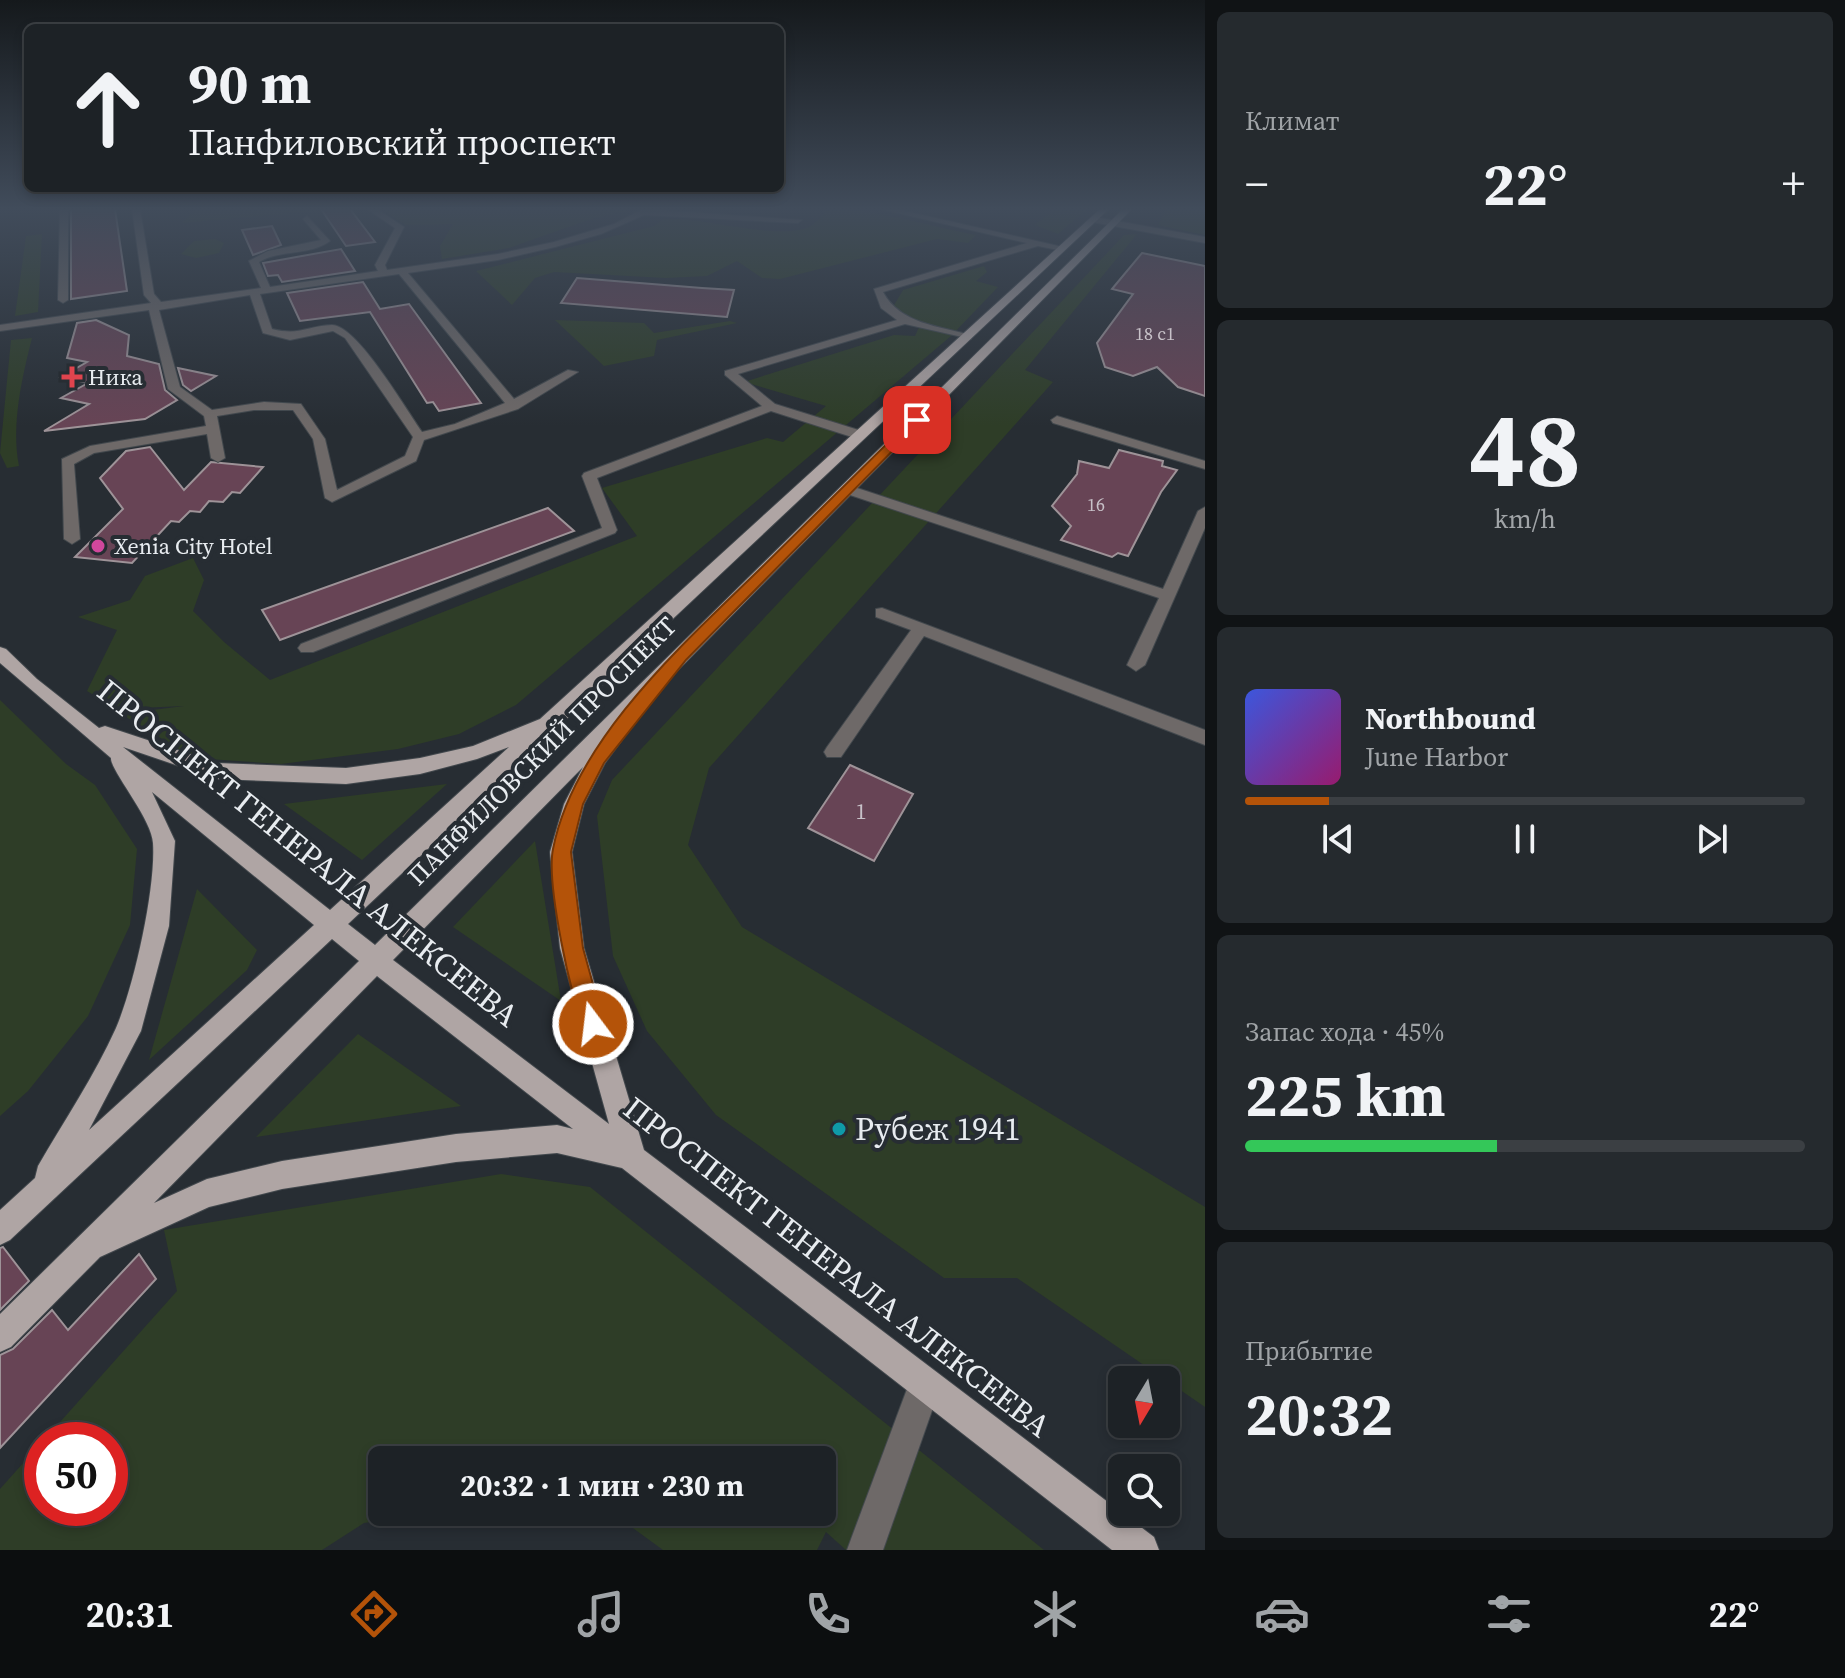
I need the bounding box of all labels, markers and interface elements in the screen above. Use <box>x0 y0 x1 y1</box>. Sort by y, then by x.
text: 90 m <box>188 45 311 122</box>
icon: ahead <box>56 56 160 160</box>
text: Климат <box>1245 103 1339 139</box>
text: Панфиловский проспект <box>188 118 616 167</box>
text: 22° <box>1483 143 1567 225</box>
text: − <box>1245 153 1268 214</box>
text: + <box>1782 153 1805 214</box>
house number: 18 с1 <box>1135 321 1175 346</box>
place label: Ника <box>88 362 143 392</box>
marker: Ника <box>63 368 81 386</box>
text: 48 <box>1469 377 1581 520</box>
pin <box>883 386 951 454</box>
icon: arrive <box>895 398 939 442</box>
house number: 16 <box>1087 492 1105 517</box>
text: km/h <box>1494 501 1556 537</box>
place label: Xenia City Hotel <box>114 531 272 561</box>
marker: Xenia City Hotel <box>89 537 107 555</box>
street label: ПАНФИЛОВСКИЙ ПРОСПЕКТ <box>400 608 685 893</box>
street label: ПРОСПЕКТ ГЕНЕРАЛА АЛЕКСЕЕВА <box>88 669 528 1037</box>
text: Northbound <box>1365 698 1536 739</box>
text: June Harbor <box>1365 739 1508 775</box>
house number: 1 <box>855 796 867 826</box>
icon: previous <box>1316 817 1360 861</box>
icon: pause <box>1503 817 1547 861</box>
icon: next <box>1690 817 1734 861</box>
position arrow <box>551 982 635 1066</box>
text: Запас хода · 45% <box>1245 1014 1444 1050</box>
text: 225 km <box>1245 1054 1446 1136</box>
street label: ПРОСПЕКТ ГЕНЕРАЛА АЛЕКСЕЕВА <box>615 1086 1059 1448</box>
place label: Рубеж 1941 <box>855 1107 1020 1151</box>
marker: Рубеж 1941 <box>830 1120 848 1138</box>
text: Прибытие <box>1245 1333 1373 1369</box>
north arrow <box>1108 1366 1180 1438</box>
map controls <box>1108 1366 1180 1526</box>
text: 20:32 <box>1245 1373 1393 1455</box>
speed limit sign: 50 <box>24 1422 128 1526</box>
button: search <box>1108 1454 1180 1526</box>
text: 20:32 · 1 мин · 230 m <box>460 1465 744 1506</box>
icon: directions <box>346 1586 402 1642</box>
icon: music <box>573 1586 629 1642</box>
icon: phone <box>800 1586 856 1642</box>
icon: climate <box>1027 1586 1083 1642</box>
icon: car <box>1254 1586 1310 1642</box>
icon: filters <box>1481 1586 1537 1642</box>
text: 20:31 <box>86 1590 174 1639</box>
text: 22° <box>1709 1590 1759 1639</box>

